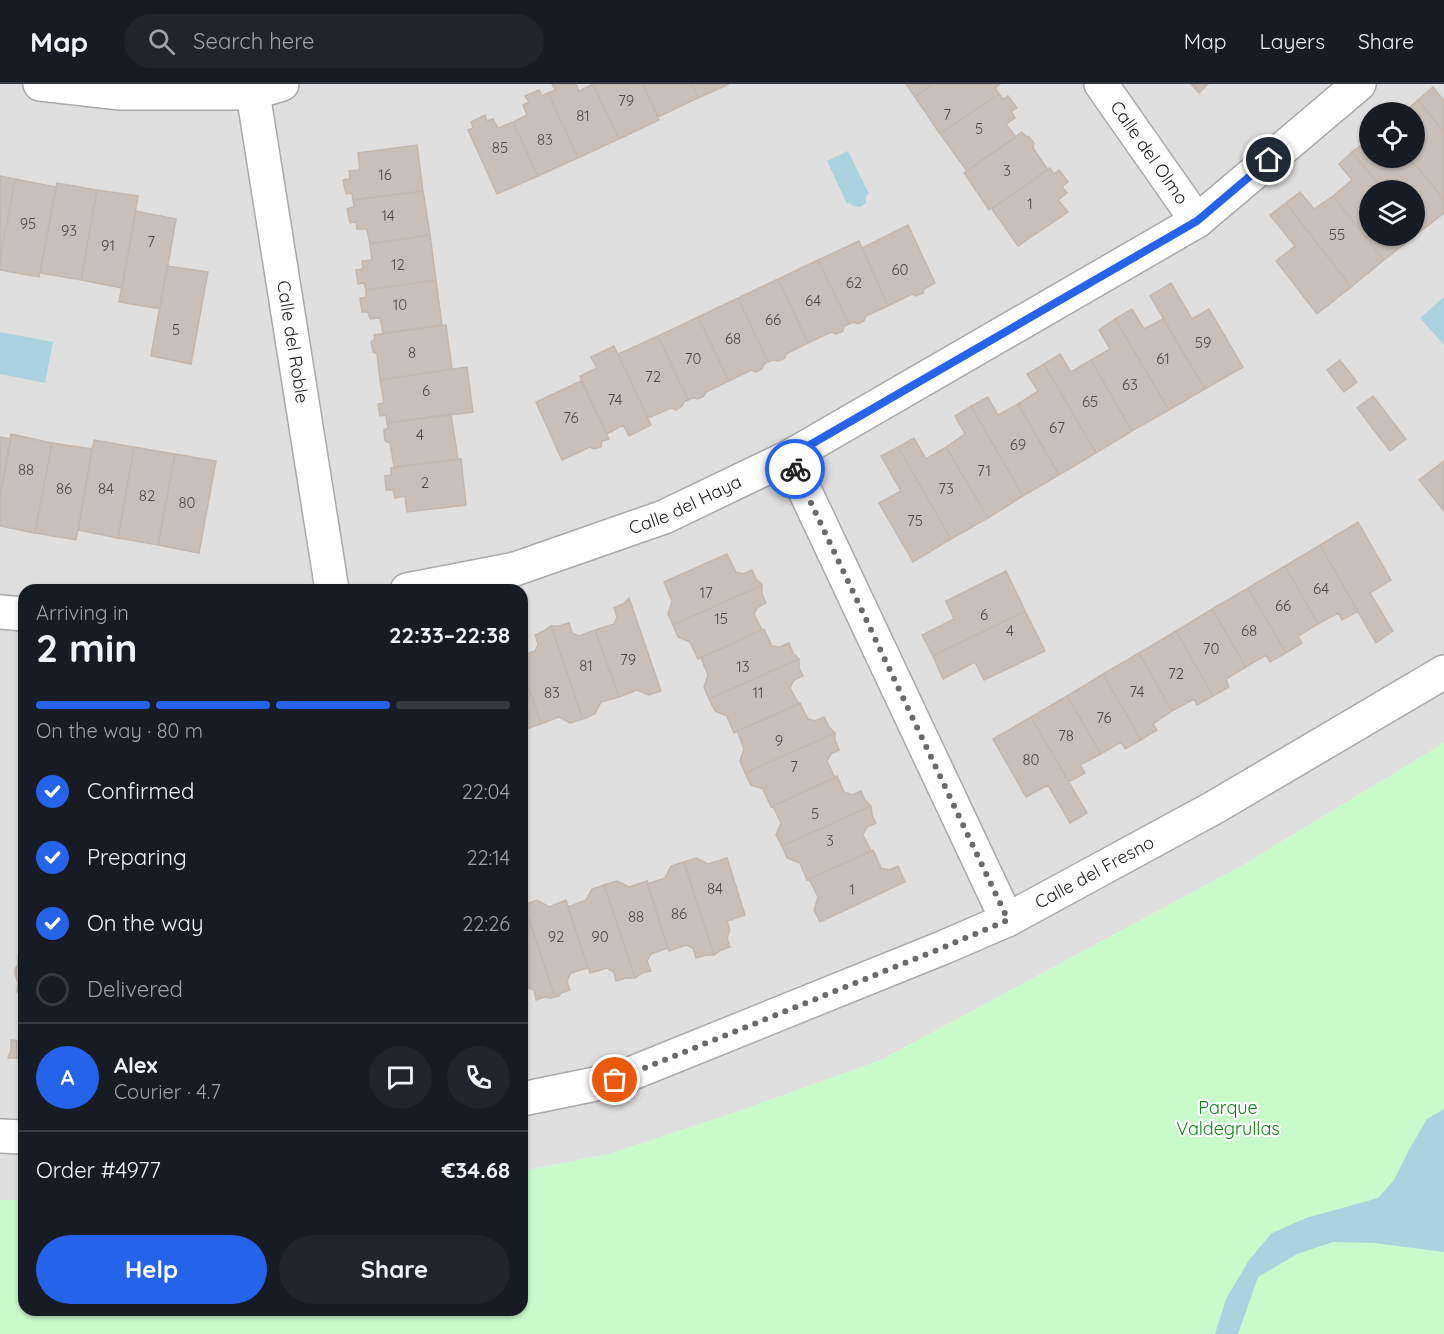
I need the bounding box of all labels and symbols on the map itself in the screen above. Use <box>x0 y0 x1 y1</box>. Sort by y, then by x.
house number: 79 <box>618 91 634 110</box>
street label: Calle del Olmo <box>1105 96 1194 209</box>
house number: 7 <box>943 105 951 124</box>
house number: 81 <box>576 106 590 125</box>
house number: 5 <box>975 119 983 138</box>
house number: 83 <box>537 130 553 149</box>
pin <box>1243 134 1294 185</box>
house number: 85 <box>492 138 508 157</box>
house number: 3 <box>1003 161 1011 180</box>
house number: 16 <box>378 165 392 184</box>
house number: 1 <box>1027 194 1033 213</box>
house number: 14 <box>381 206 395 225</box>
house number: 95 <box>20 214 36 233</box>
house number: 93 <box>61 221 77 240</box>
house number: 55 <box>1329 225 1345 244</box>
house number: 7 <box>147 232 155 251</box>
house number: 91 <box>101 236 115 255</box>
house number: 12 <box>391 255 405 274</box>
house number: 60 <box>892 260 909 279</box>
house number: 62 <box>846 273 862 292</box>
street label: Calle del Roble <box>272 279 314 405</box>
house number: 64 <box>805 291 821 310</box>
house number: 10 <box>393 295 407 314</box>
house number: 66 <box>765 310 781 329</box>
house number: 5 <box>172 320 180 339</box>
house number: 68 <box>725 329 741 348</box>
house number: 59 <box>1195 333 1211 352</box>
house number: 8 <box>408 343 416 362</box>
house number: 70 <box>685 349 701 368</box>
house number: 61 <box>1156 349 1170 368</box>
house number: 72 <box>645 367 661 386</box>
house number: 63 <box>1122 375 1138 394</box>
house number: 6 <box>422 381 430 400</box>
house number: 74 <box>607 390 623 409</box>
house number: 65 <box>1082 392 1098 411</box>
house number: 76 <box>563 408 579 427</box>
house number: 67 <box>1049 418 1065 437</box>
house number: 4 <box>416 425 424 444</box>
house number: 69 <box>1010 435 1026 454</box>
courier <box>765 439 825 499</box>
house number: 88 <box>18 460 34 479</box>
house number: 71 <box>977 461 991 480</box>
street label: Calle del Haya <box>626 470 745 539</box>
house number: 2 <box>421 473 429 492</box>
house number: 86 <box>56 479 72 498</box>
house number: 84 <box>98 479 114 498</box>
house number: 73 <box>938 479 954 498</box>
house number: 82 <box>139 486 155 505</box>
house number: 80 <box>178 493 196 512</box>
house number: 75 <box>907 511 923 530</box>
house number: 64 <box>1313 579 1329 598</box>
house number: 17 <box>699 583 713 602</box>
house number: 66 <box>1275 596 1291 615</box>
house number: 6 <box>980 605 988 624</box>
house number: 15 <box>714 609 728 628</box>
house number: 4 <box>1006 621 1014 640</box>
house number: 68 <box>1241 621 1257 640</box>
house number: 70 <box>1203 639 1219 658</box>
house number: 79 <box>620 650 636 669</box>
house number: 81 <box>579 656 593 675</box>
house number: 13 <box>736 657 750 676</box>
house number: 72 <box>1168 664 1184 683</box>
house number: 74 <box>1129 682 1145 701</box>
house number: 83 <box>544 683 560 702</box>
house number: 11 <box>752 683 764 702</box>
house number: 76 <box>1096 708 1112 727</box>
house number: 78 <box>1058 726 1074 745</box>
house number: 9 <box>775 731 783 750</box>
house number: 80 <box>1022 750 1040 769</box>
house number: 7 <box>790 757 798 776</box>
house number: 5 <box>811 804 819 823</box>
street label: Calle del Fresno <box>1031 830 1158 914</box>
house number: 3 <box>826 831 834 850</box>
house number: 84 <box>707 879 723 898</box>
house number: 1 <box>849 880 855 899</box>
house number: 86 <box>671 904 687 923</box>
house number: 88 <box>628 907 644 926</box>
house number: 92 <box>548 927 564 946</box>
house number: 90 <box>591 927 609 946</box>
pin <box>589 1054 640 1105</box>
park label: Parque Valdegrullas <box>1176 1096 1280 1140</box>

